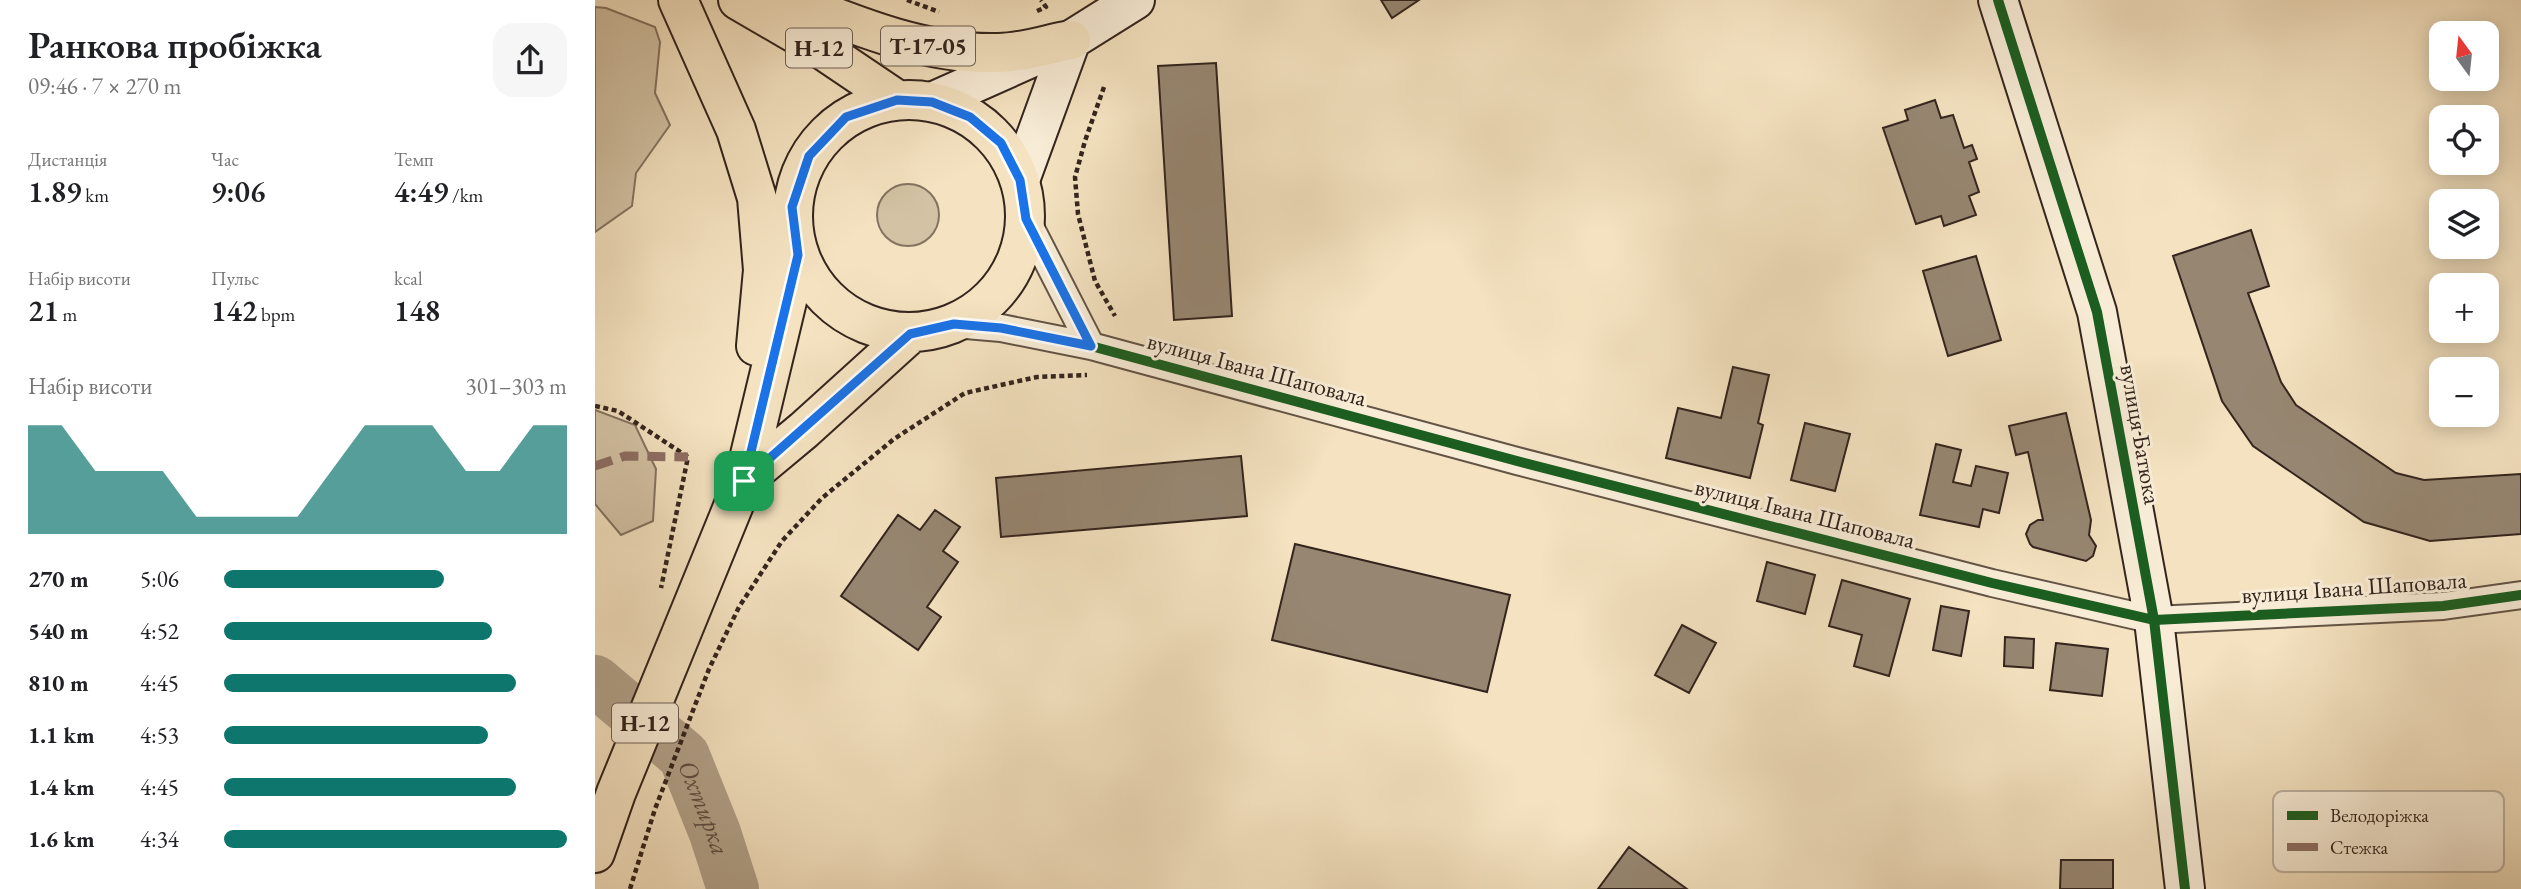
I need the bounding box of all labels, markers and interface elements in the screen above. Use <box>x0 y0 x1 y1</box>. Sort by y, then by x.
text: Ранкова пробіжка <box>28 20 322 69</box>
north arrow <box>2429 21 2499 91</box>
map controls <box>2429 21 2499 427</box>
button: share <box>493 23 567 97</box>
road number: Т-17-05 <box>881 26 975 66</box>
road number: Н-12 <box>786 28 852 68</box>
text: 09:46 · 7 × 270 m <box>28 71 181 101</box>
button: locate <box>2429 105 2499 175</box>
text: Дистанція <box>28 147 107 172</box>
text: Час <box>211 147 239 172</box>
text: Темп <box>394 147 434 172</box>
text: 1.89 <box>28 172 81 211</box>
text: 9:06 <box>211 172 265 211</box>
text: 4:49 <box>394 172 448 211</box>
text: km <box>81 183 109 208</box>
text: /km <box>448 183 483 208</box>
button: layers <box>2429 189 2499 259</box>
text: Набір висоти <box>28 266 131 291</box>
text: Пульс <box>211 266 259 291</box>
text: kcal <box>394 266 423 291</box>
button: + <box>2429 273 2499 343</box>
text: 21 <box>28 291 59 330</box>
text: 142 <box>211 291 257 330</box>
text: 148 <box>394 291 440 330</box>
text: m <box>59 302 77 327</box>
text: bpm <box>257 302 295 327</box>
street label: вулиця Івана Шаповала <box>1144 325 1370 413</box>
button: − <box>2429 357 2499 427</box>
street label: вулиця Батюка <box>2113 361 2169 507</box>
text: Набір висоти <box>28 371 152 401</box>
text: 301–303 m <box>466 371 567 401</box>
pin <box>714 451 774 511</box>
icon: arrive <box>725 462 763 500</box>
street label: вулиця Івана Шаповала <box>1692 471 1919 555</box>
text: 270 m <box>28 564 89 594</box>
text: 5:06 <box>140 564 179 594</box>
street label: вулиця Івана Шаповала <box>2240 564 2468 610</box>
text: 540 m <box>28 616 89 646</box>
text: 4:52 <box>140 616 179 646</box>
text: 810 m <box>28 668 89 698</box>
text: 4:45 <box>140 668 179 698</box>
road number: Н-12 <box>612 704 678 743</box>
text: 1.1 km <box>28 720 95 750</box>
text: 4:53 <box>140 720 179 750</box>
water label: Охтирка <box>670 755 738 859</box>
text: 1.4 km <box>28 772 95 802</box>
text: 4:45 <box>140 772 179 802</box>
legend <box>2273 791 2504 872</box>
text: Велодоріжка <box>2330 803 2429 828</box>
text: 1.6 km <box>28 824 95 854</box>
text: 4:34 <box>140 824 179 854</box>
text: Стежка <box>2330 835 2389 860</box>

